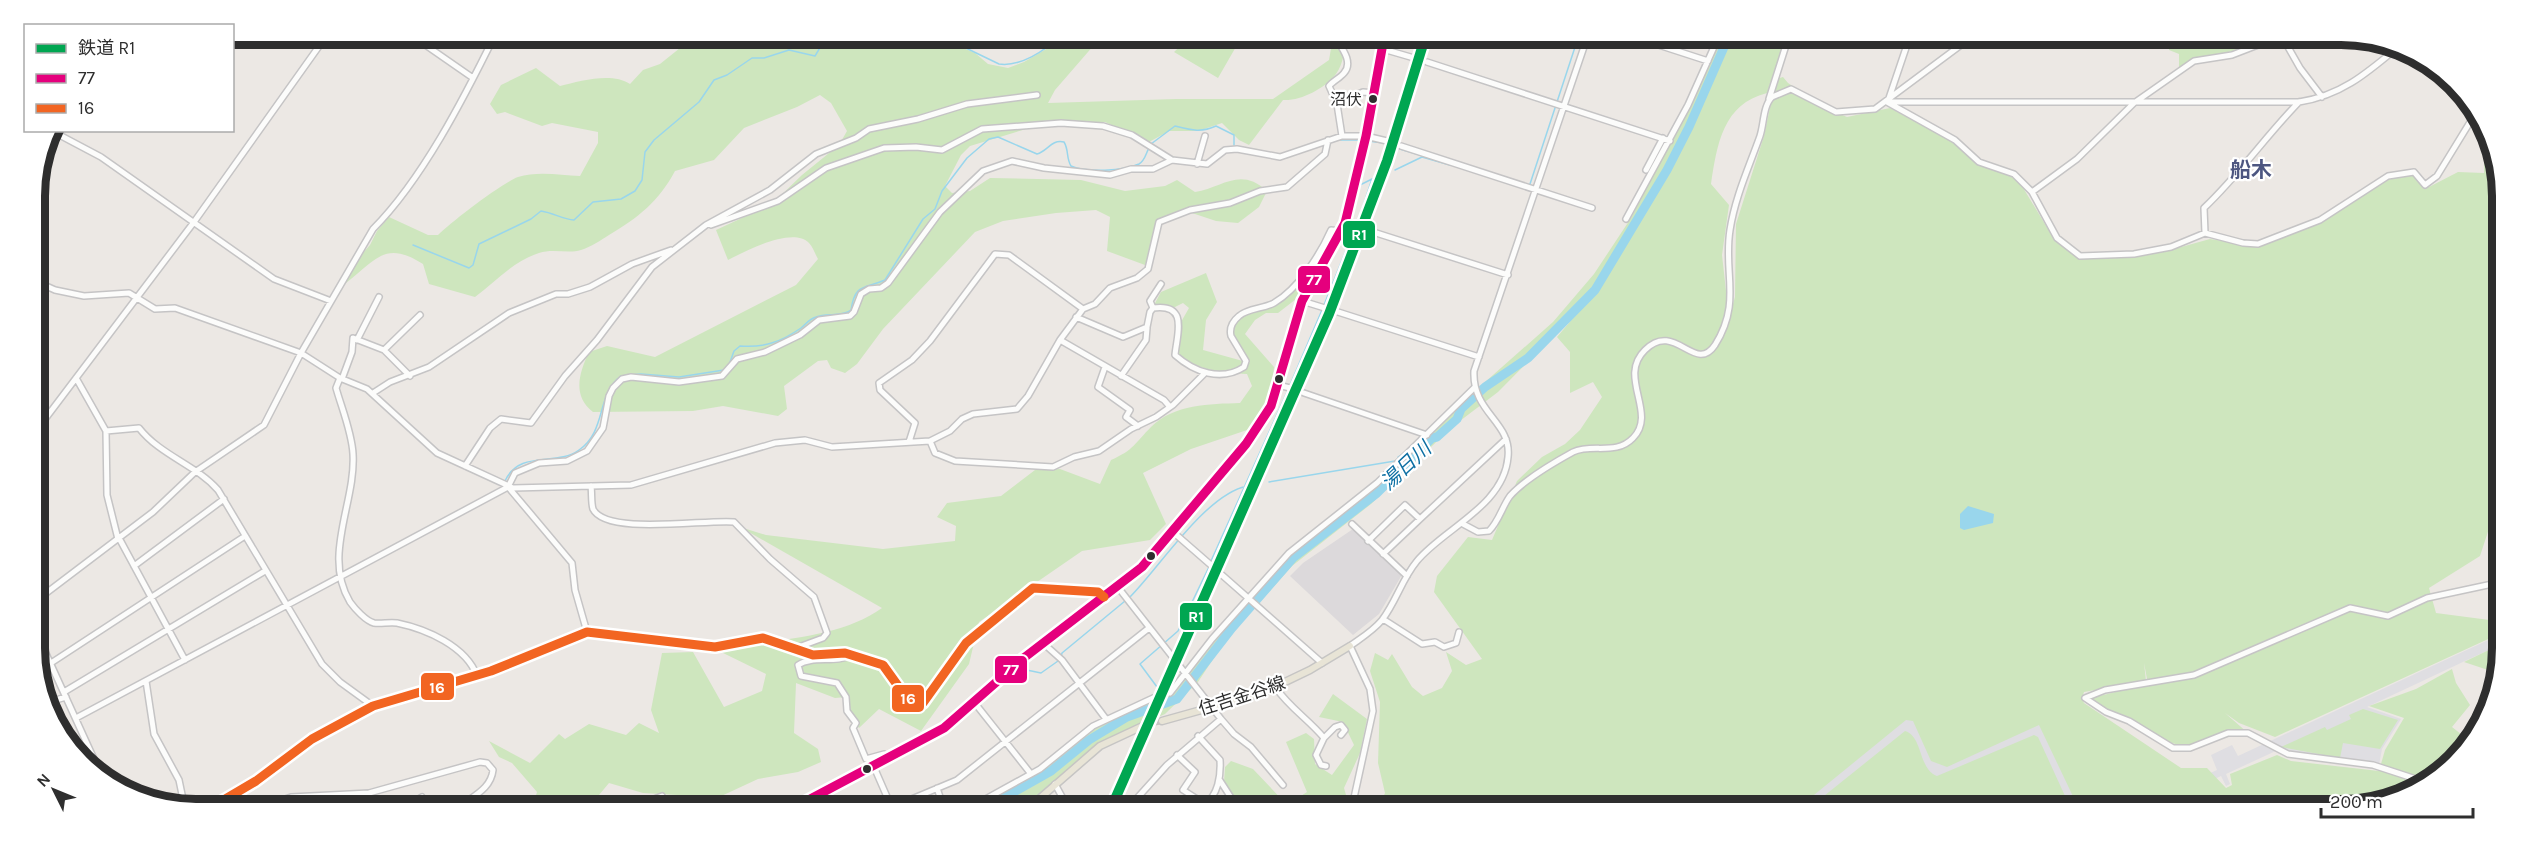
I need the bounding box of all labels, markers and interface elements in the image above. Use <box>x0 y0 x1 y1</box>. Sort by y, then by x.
legend <box>24 24 234 132</box>
text: 鉄道 R1 <box>78 37 135 59</box>
text: 77 <box>78 67 95 89</box>
place label: 沼伏 <box>1330 90 1362 109</box>
marker: 沼伏 <box>1367 93 1379 105</box>
text: 16 <box>78 97 94 119</box>
district label: 船木 <box>2230 158 2272 182</box>
line badge: R1 <box>1342 220 1376 249</box>
text: R1 <box>1351 225 1367 244</box>
line badge: 77 <box>1297 265 1331 294</box>
text: 77 <box>1306 270 1322 289</box>
unlabelled marker <box>1273 373 1285 385</box>
water label: 湯日川 <box>1376 436 1437 495</box>
unlabelled marker <box>1145 550 1157 562</box>
line badge: R1 <box>1179 602 1213 631</box>
text: R1 <box>1188 607 1204 626</box>
line badge: 77 <box>994 655 1028 684</box>
text: 77 <box>1003 660 1019 679</box>
line badge: 16 <box>420 672 455 701</box>
street label: 住吉金谷線 <box>1196 672 1288 720</box>
text: 16 <box>429 678 445 697</box>
line badge: 16 <box>891 684 925 713</box>
text: 16 <box>900 689 916 708</box>
north arrow <box>24 760 84 820</box>
unlabelled marker <box>861 763 873 775</box>
text: N <box>33 769 54 791</box>
scale bar <box>2321 781 2472 819</box>
text: 200 m <box>2330 791 2383 813</box>

